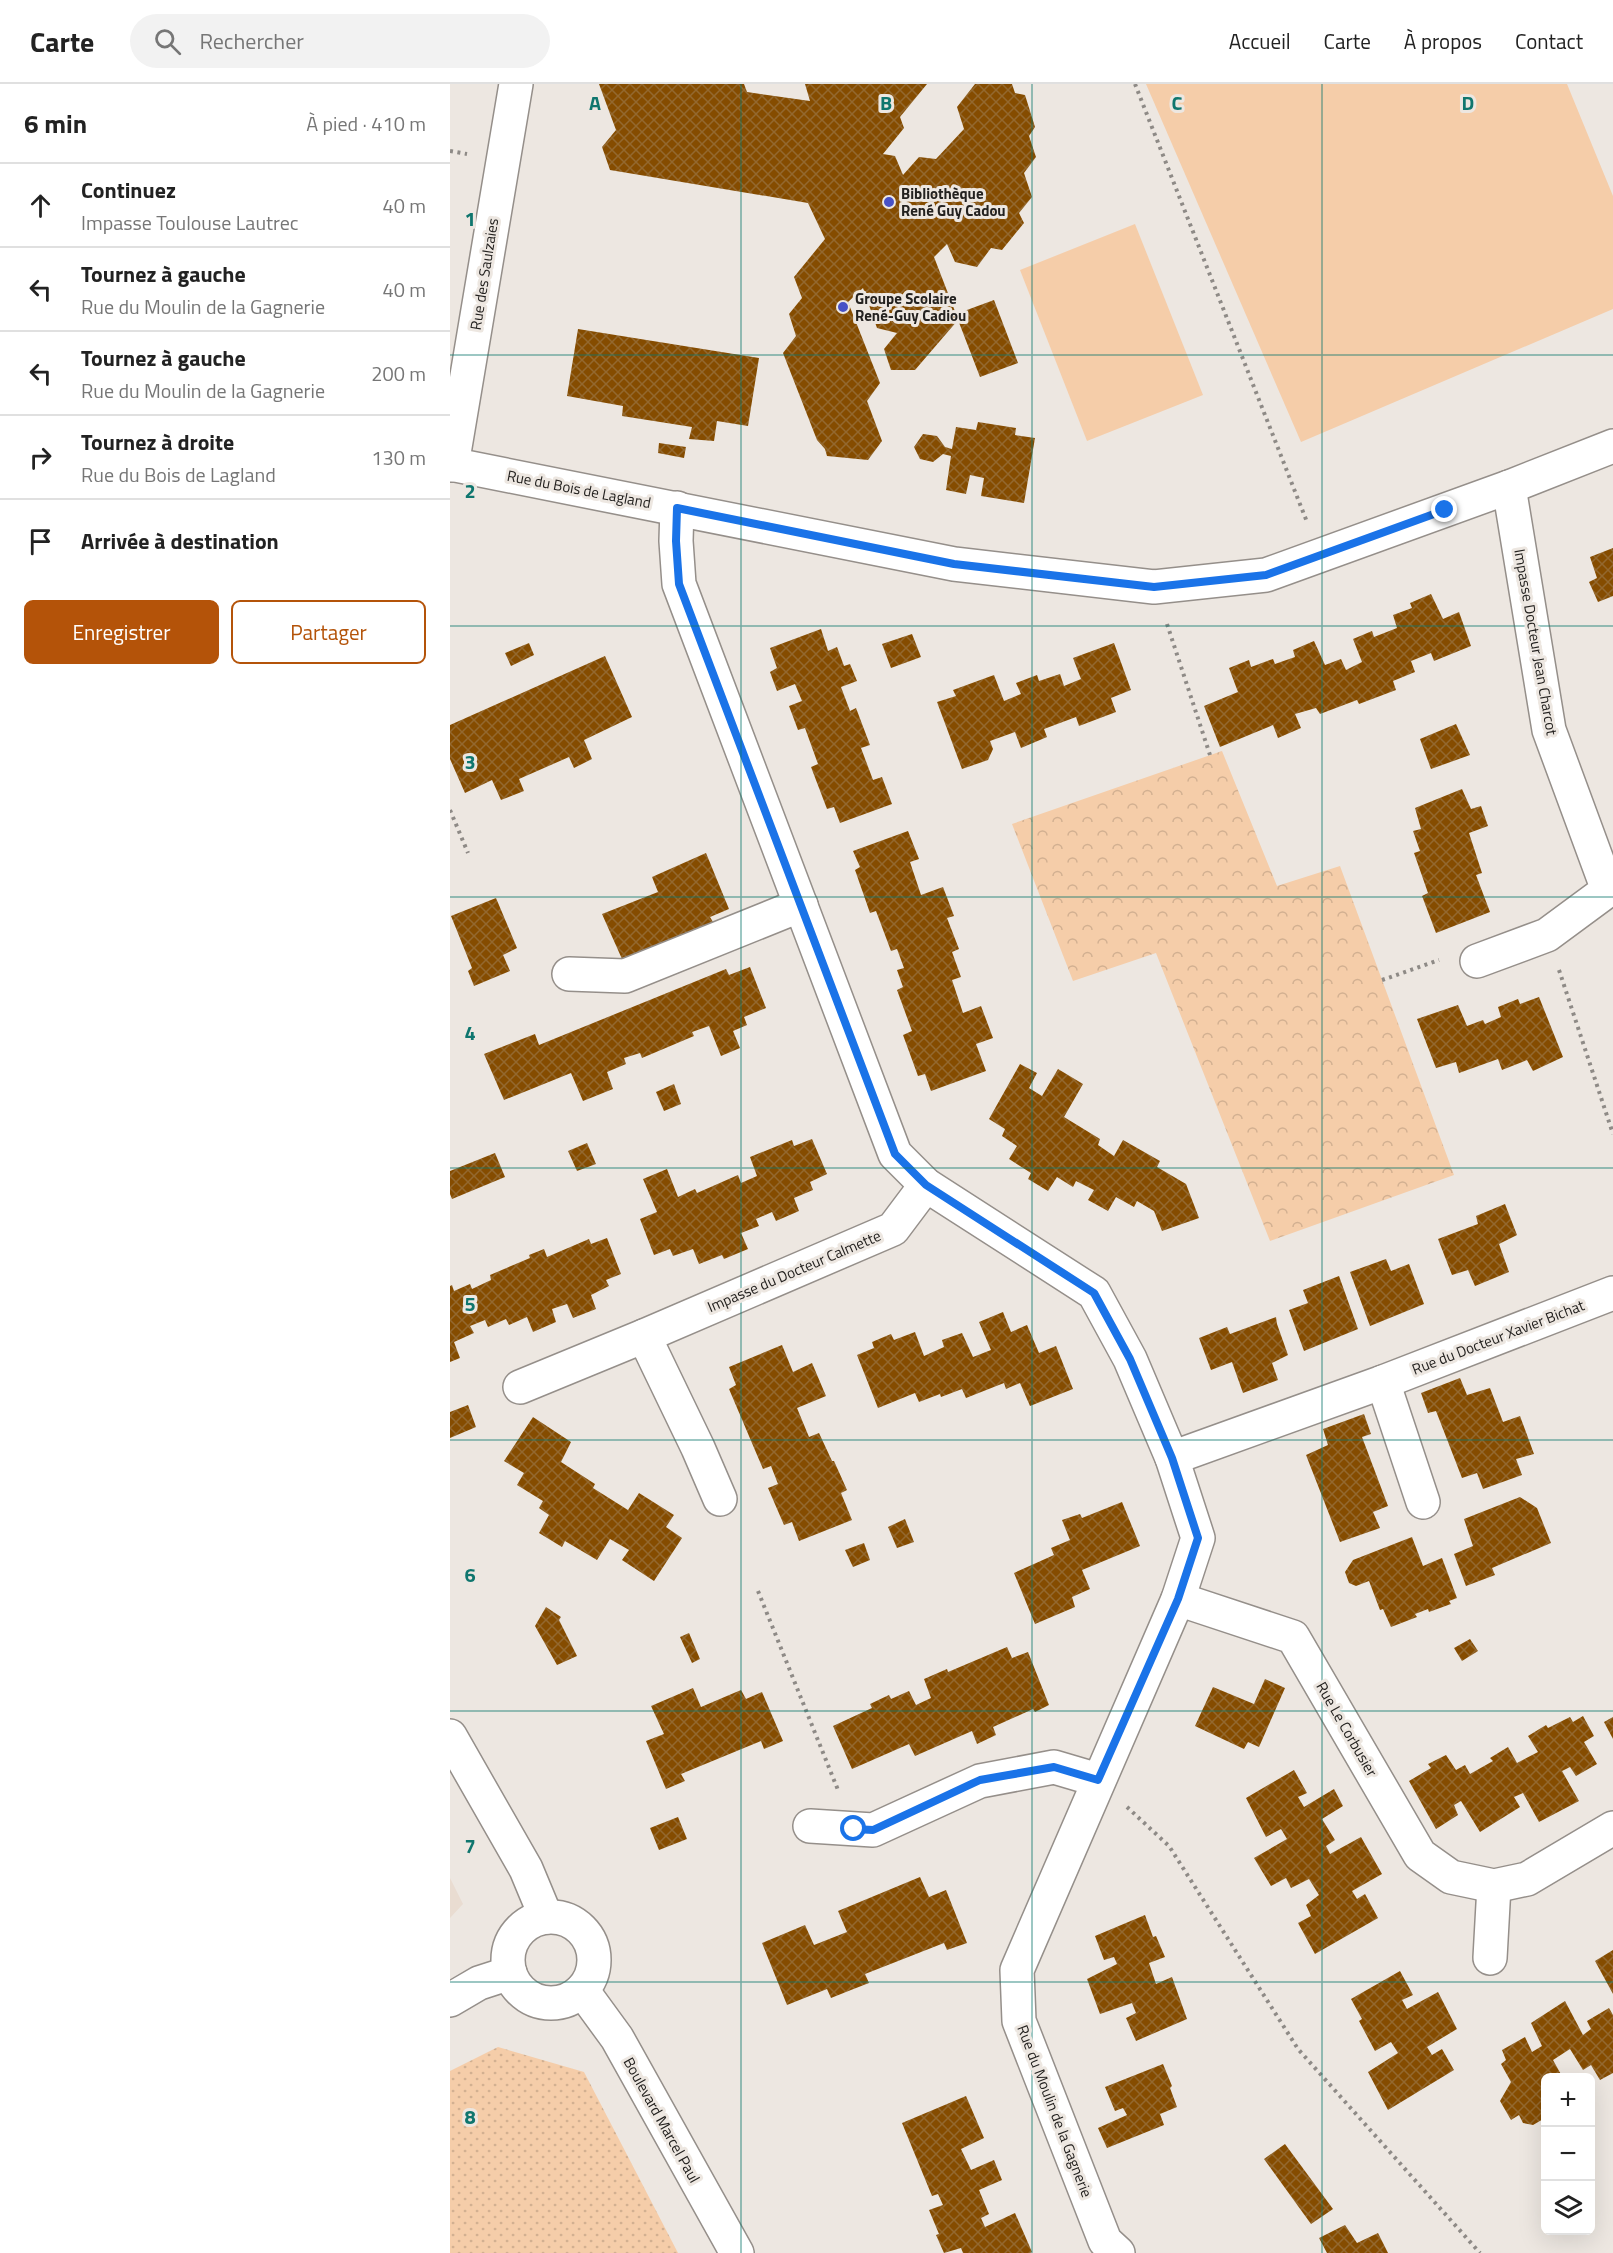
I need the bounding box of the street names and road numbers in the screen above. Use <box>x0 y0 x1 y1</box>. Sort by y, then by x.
street label: Rue des Saulzaies <box>464 216 504 332</box>
street label: Rue du Bois de Lagland <box>505 464 653 514</box>
street label: Impasse Docteur Jean Charcot <box>1508 547 1564 738</box>
street label: Impasse du Docteur Calmette <box>704 1224 884 1318</box>
street label: Rue du Docteur Xavier Bichat <box>1408 1293 1588 1381</box>
street label: Rue Le Corbusier <box>1311 1677 1383 1781</box>
street label: Rue du Moulin de la Gagnerie <box>1011 2021 1099 2201</box>
street label: Boulevard Marcel Paul <box>618 2053 706 2187</box>

